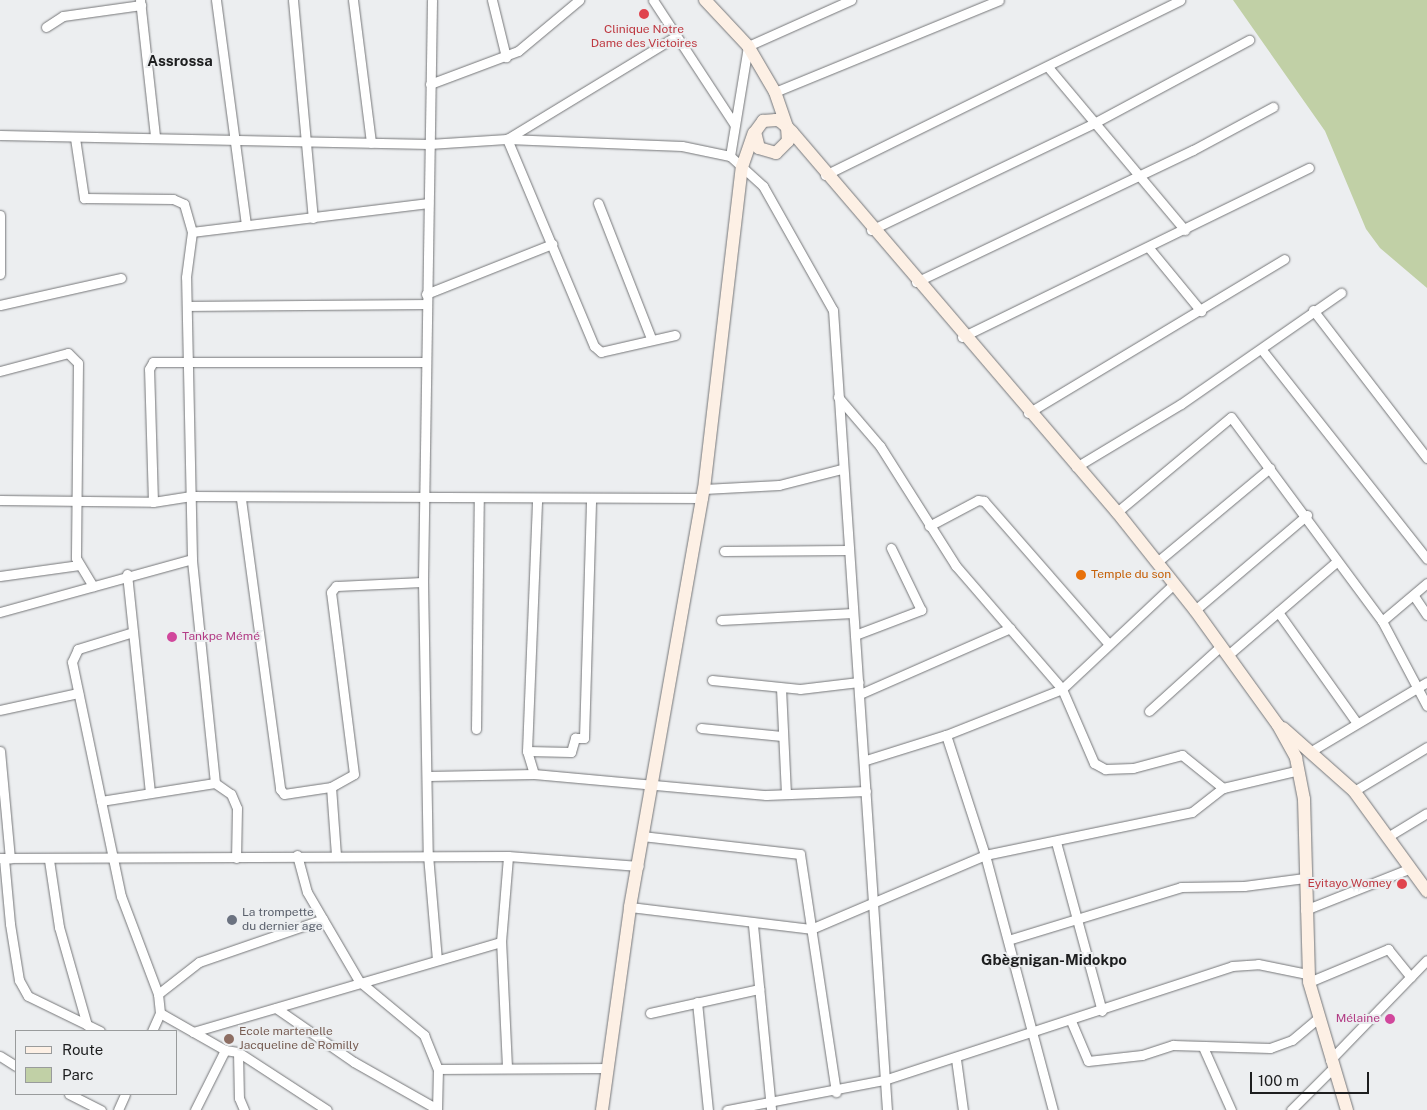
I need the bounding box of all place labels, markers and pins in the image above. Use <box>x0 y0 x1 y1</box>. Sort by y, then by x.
marker: Clinique Notre Dame des Victoires <box>637 7 651 21</box>
place label: Clinique Notre Dame des Victoires <box>590 23 698 51</box>
place label: Temple du son <box>1091 568 1171 582</box>
marker: Temple du son <box>1075 569 1087 581</box>
place label: Tankpe Mémé <box>182 630 260 644</box>
marker: Tankpe Mémé <box>166 631 178 643</box>
place label: Eyitayo Womey <box>1307 877 1392 891</box>
marker: Eyitayo Womey <box>1396 878 1408 890</box>
place label: La trompette du dernier age <box>242 906 323 934</box>
marker: La trompette du dernier age <box>226 914 238 926</box>
place label: Mélaine <box>1336 1012 1380 1026</box>
marker: Mélaine <box>1384 1013 1396 1025</box>
place label: Ecole martenelle Jacqueline de Romilly <box>239 1025 359 1053</box>
marker: Ecole martenelle Jacqueline de Romilly <box>223 1033 235 1045</box>

